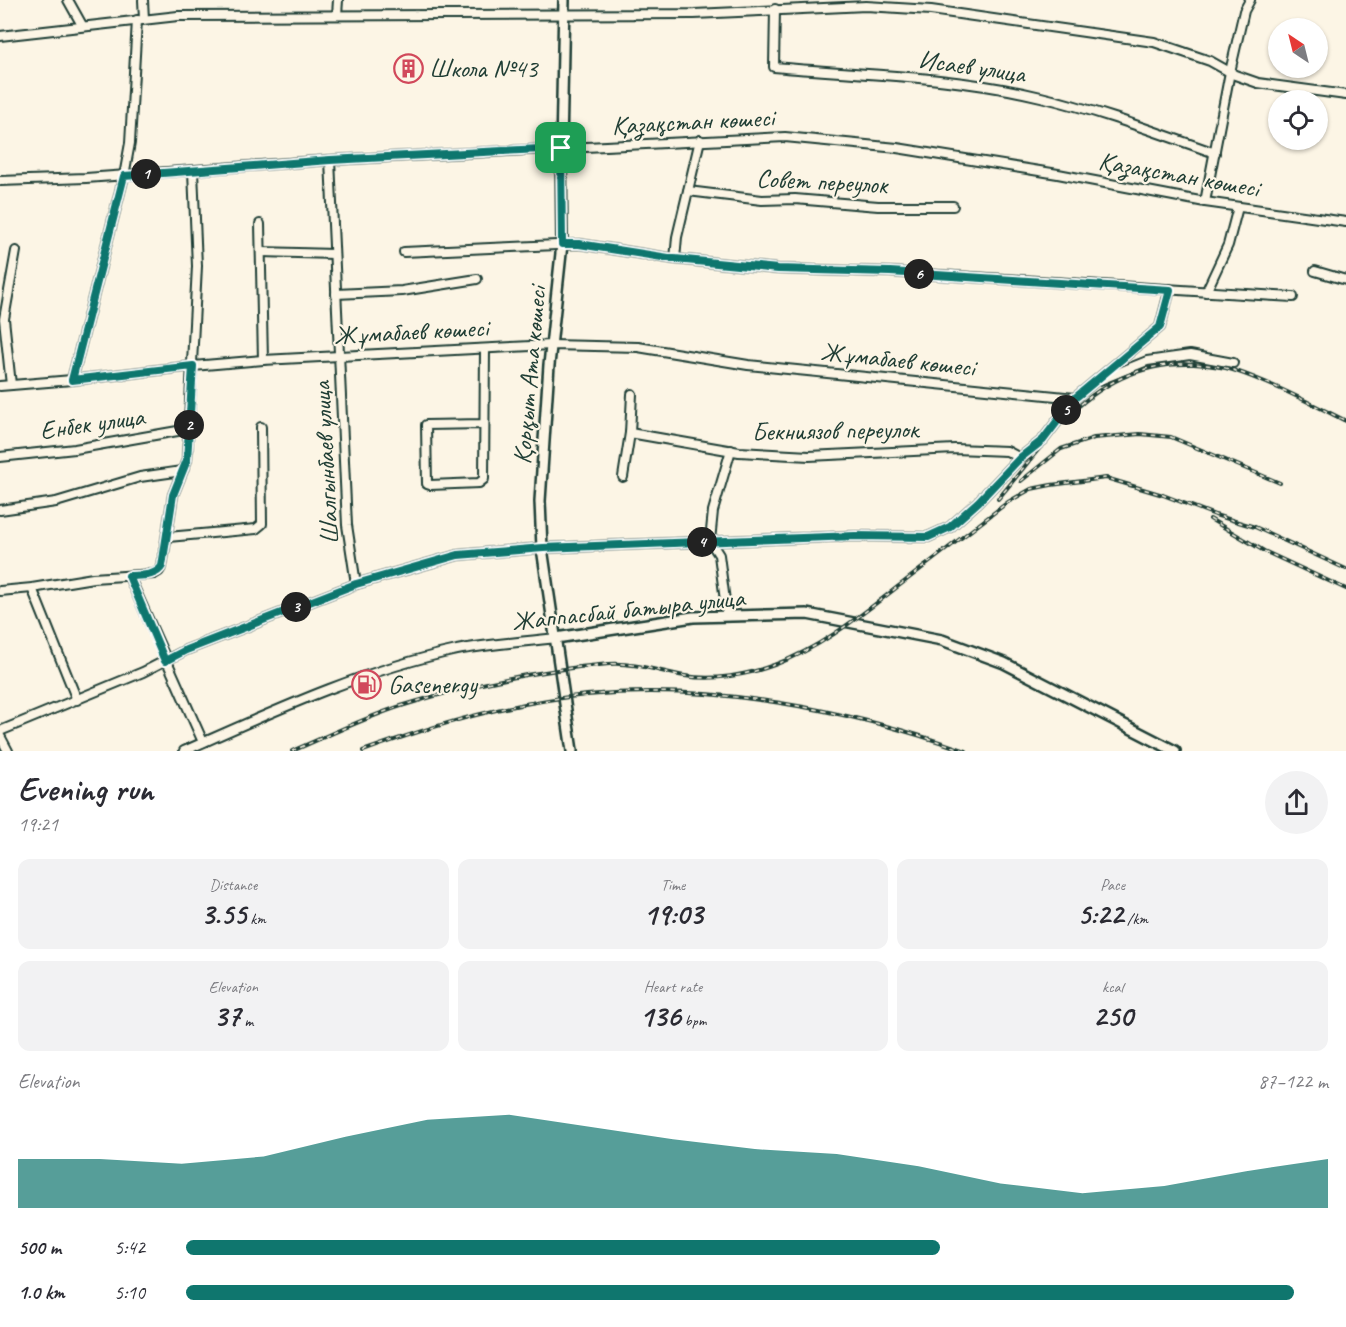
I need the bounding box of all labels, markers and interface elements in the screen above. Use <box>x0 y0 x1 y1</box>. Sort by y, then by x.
north arrow <box>1268 18 1328 78</box>
map controls <box>1268 18 1328 150</box>
street label: Исаев улица <box>916 43 1029 91</box>
building icon: Школа №43 <box>392 52 424 84</box>
place label: Школа №43 <box>429 52 540 85</box>
button: locate <box>1268 90 1328 150</box>
street label: Қазақстан көшесі <box>611 101 778 143</box>
pin <box>535 122 586 173</box>
icon: arrive <box>544 131 577 164</box>
street label: Қазақстан көшесі <box>1096 144 1265 206</box>
pin: 1 <box>131 159 161 189</box>
street label: Совет переулок <box>756 162 890 201</box>
text: 1 <box>142 164 150 184</box>
pin: 6 <box>904 259 934 289</box>
text: 6 <box>915 264 923 284</box>
street label: Қорқыт Ата көшесі <box>505 281 554 465</box>
street label: Жұмабаев көшесі <box>333 311 492 352</box>
street label: Жұмабаев көшесі <box>819 335 980 384</box>
street label: Шалгынбаев улица <box>305 379 346 545</box>
pin: 5 <box>1051 395 1081 425</box>
street label: Енбек улица <box>38 400 148 447</box>
text: 5 <box>1063 400 1069 420</box>
pin: 2 <box>174 410 204 440</box>
street label: Бекниязов переулок <box>751 413 921 448</box>
text: 2 <box>185 415 193 435</box>
pin: 4 <box>687 527 717 557</box>
text: 4 <box>698 532 706 552</box>
street label: Жаппасбай батыра улица <box>510 581 748 638</box>
pin: 3 <box>281 592 311 622</box>
text: 3 <box>292 597 300 617</box>
fuel station icon: Gasenergy <box>351 668 383 700</box>
place label: Gasenergy <box>388 668 479 701</box>
text: Evening run <box>18 768 153 810</box>
button: share <box>1265 771 1328 834</box>
text: 19:21 <box>18 812 58 837</box>
text: Distance <box>209 875 257 895</box>
text: Time <box>661 875 685 895</box>
text: Pace <box>1100 875 1125 895</box>
text: 3.55 <box>201 895 246 933</box>
text: 19:03 <box>643 895 703 933</box>
text: 5:22 <box>1077 895 1123 933</box>
text: km <box>246 909 266 929</box>
text: /km <box>1123 909 1148 929</box>
text: Elevation <box>209 977 258 997</box>
text: Heart rate <box>644 977 702 997</box>
text: kcal <box>1102 977 1123 997</box>
text: 37 <box>213 997 240 1035</box>
text: 136 <box>640 997 681 1035</box>
text: 250 <box>1093 997 1133 1035</box>
text: m <box>240 1011 253 1031</box>
text: bpm <box>681 1011 706 1031</box>
text: Elevation <box>18 1069 80 1094</box>
text: 87–122 m <box>1258 1069 1328 1094</box>
text: 500 m <box>18 1235 61 1260</box>
text: 5:42 <box>114 1235 145 1260</box>
text: 1.0 km <box>18 1280 65 1305</box>
text: 5:10 <box>114 1280 145 1305</box>

